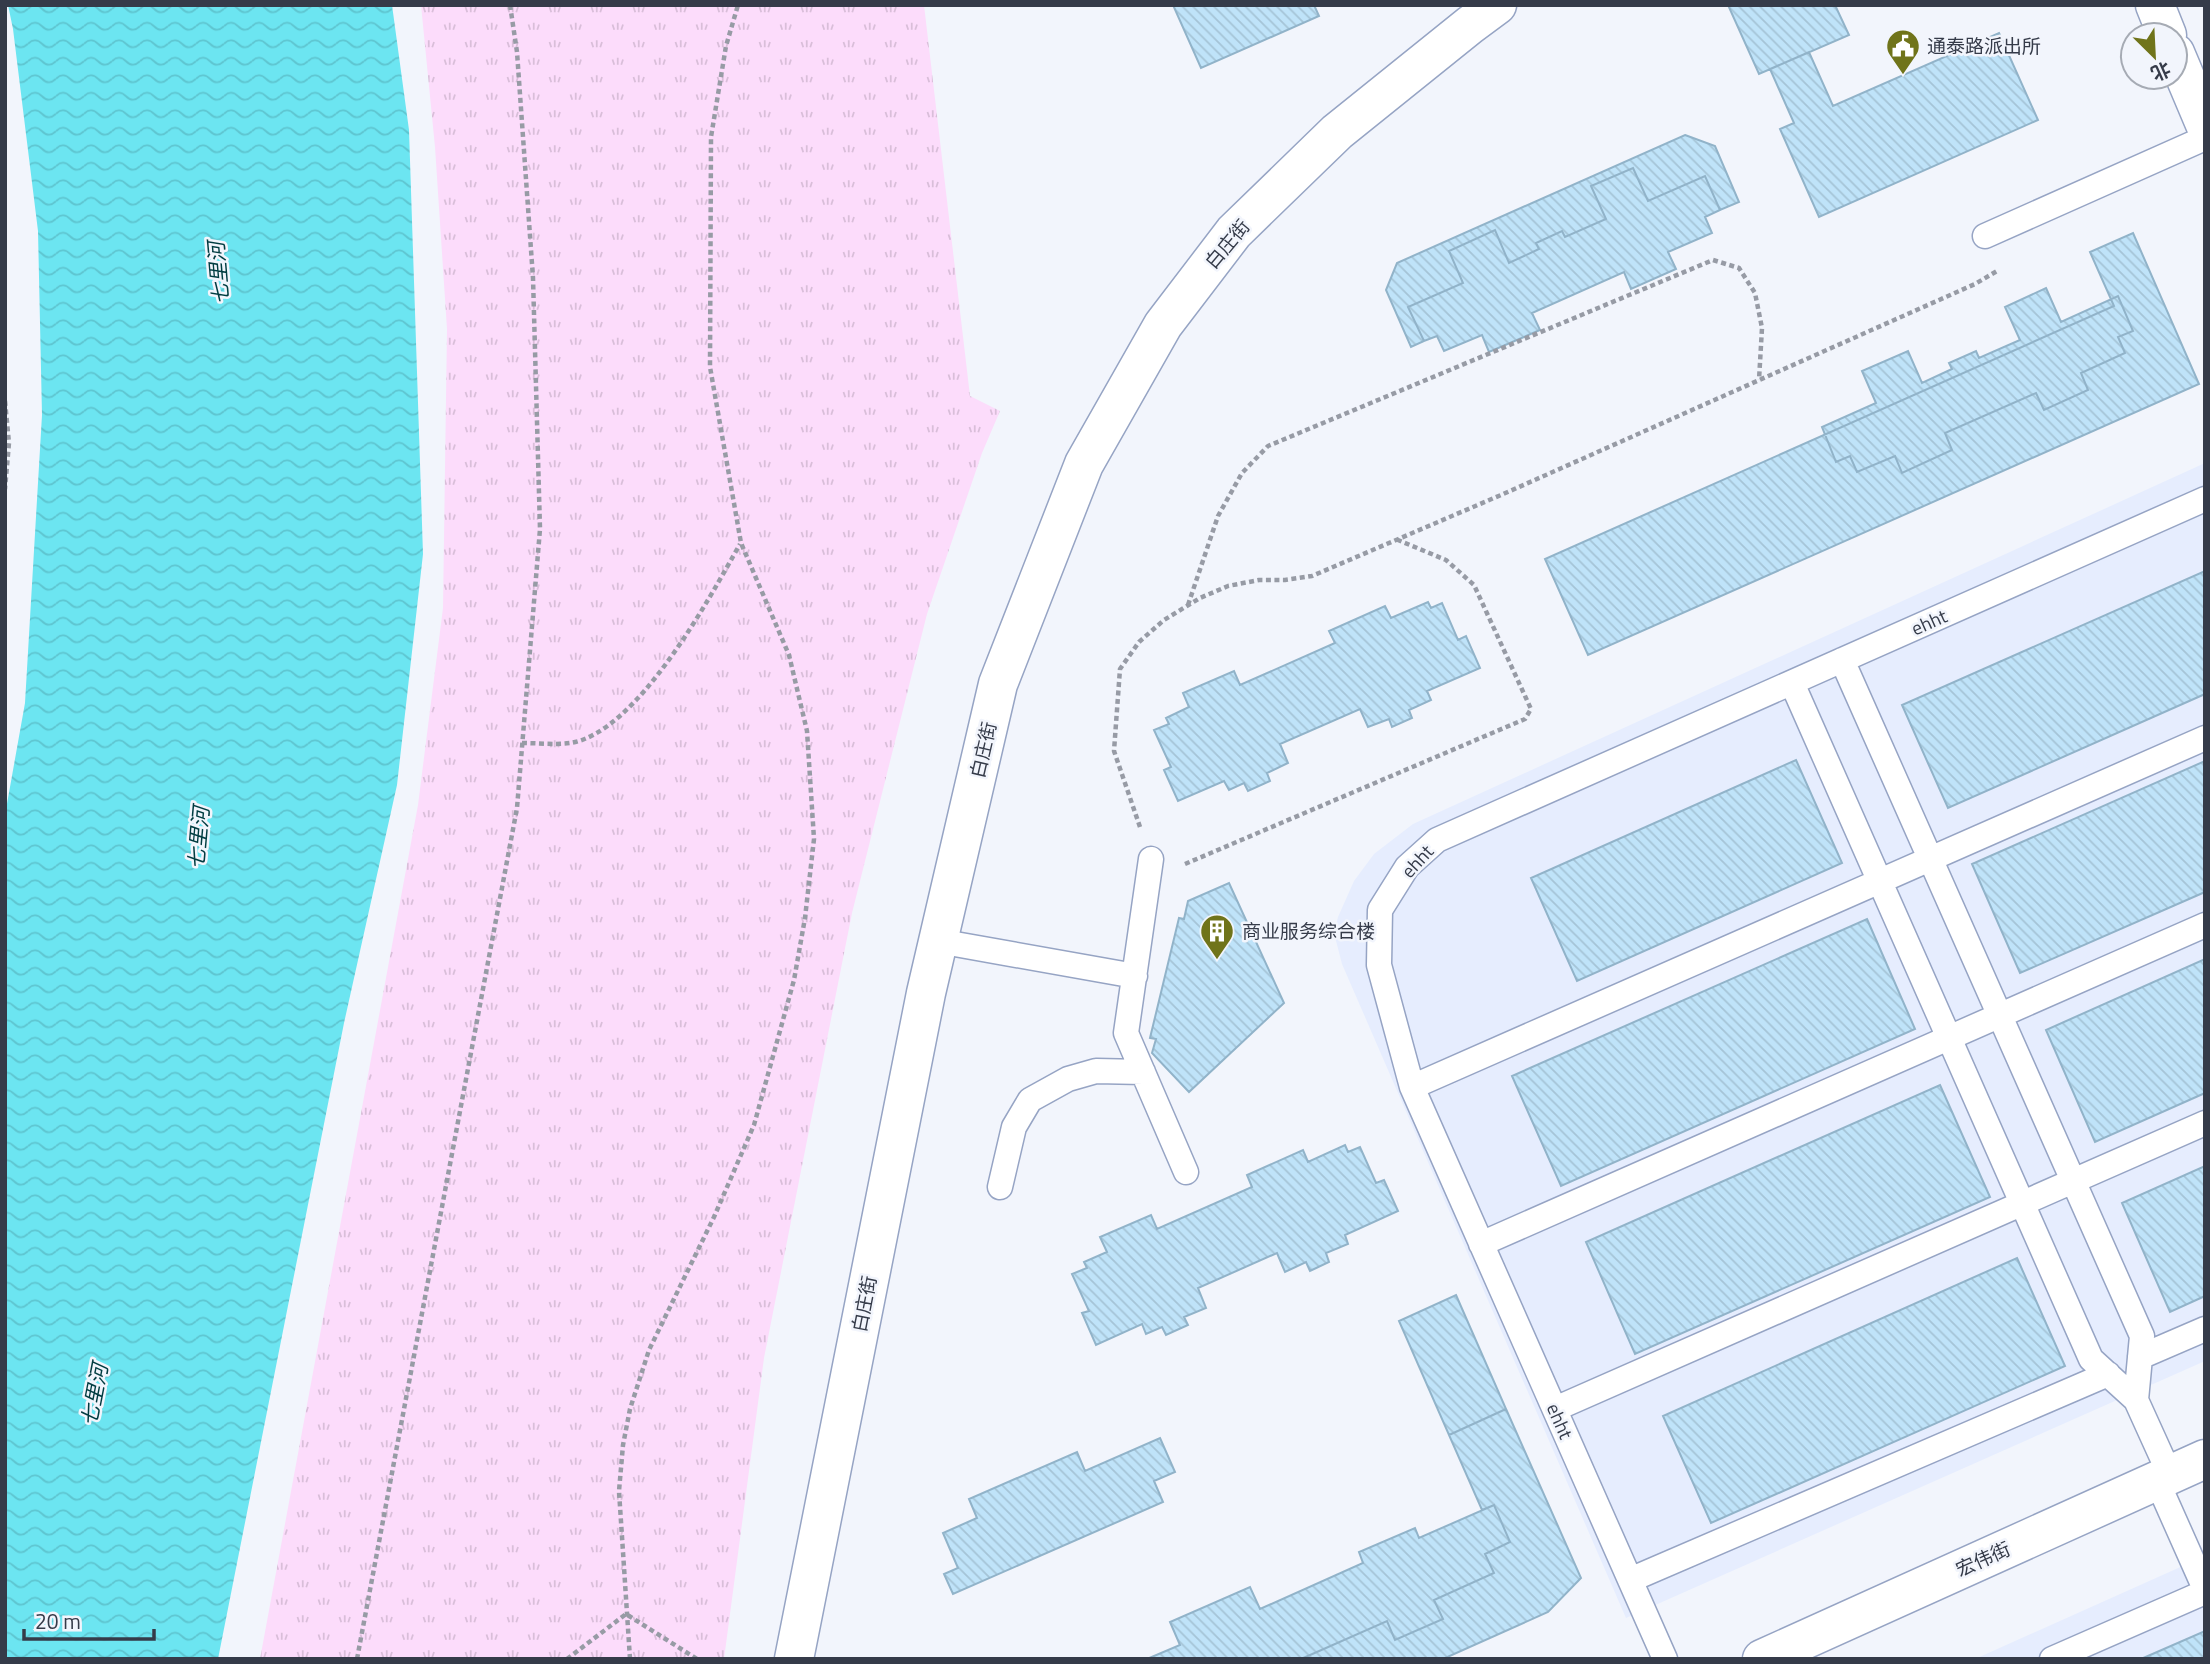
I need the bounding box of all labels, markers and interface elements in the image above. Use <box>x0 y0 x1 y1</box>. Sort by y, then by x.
north arrow <box>2119 21 2189 91</box>
public building icon: 通泰路派出所 <box>1884 27 1922 76</box>
place label: 通泰路派出所 <box>1927 31 2041 60</box>
text: 北 <box>2147 55 2176 89</box>
street label: 白庄街 <box>1197 213 1256 275</box>
water label: 七里河 <box>199 236 237 306</box>
street label: ehht <box>1906 601 1952 642</box>
street label: 白庄街 <box>962 719 1003 781</box>
water label: 七里河 <box>179 801 217 871</box>
street label: ehht <box>1394 837 1440 884</box>
building icon: 商业服务综合楼 <box>1198 912 1236 961</box>
place label: 商业服务综合楼 <box>1242 916 1375 945</box>
street label: 白庄街 <box>844 1273 883 1335</box>
water label: 七里河 <box>72 1357 116 1429</box>
street label: ehht <box>1540 1398 1581 1444</box>
street label: 宏伟街 <box>1951 1534 2015 1583</box>
scale bar <box>24 1598 154 1642</box>
text: 20 m <box>35 1605 81 1637</box>

